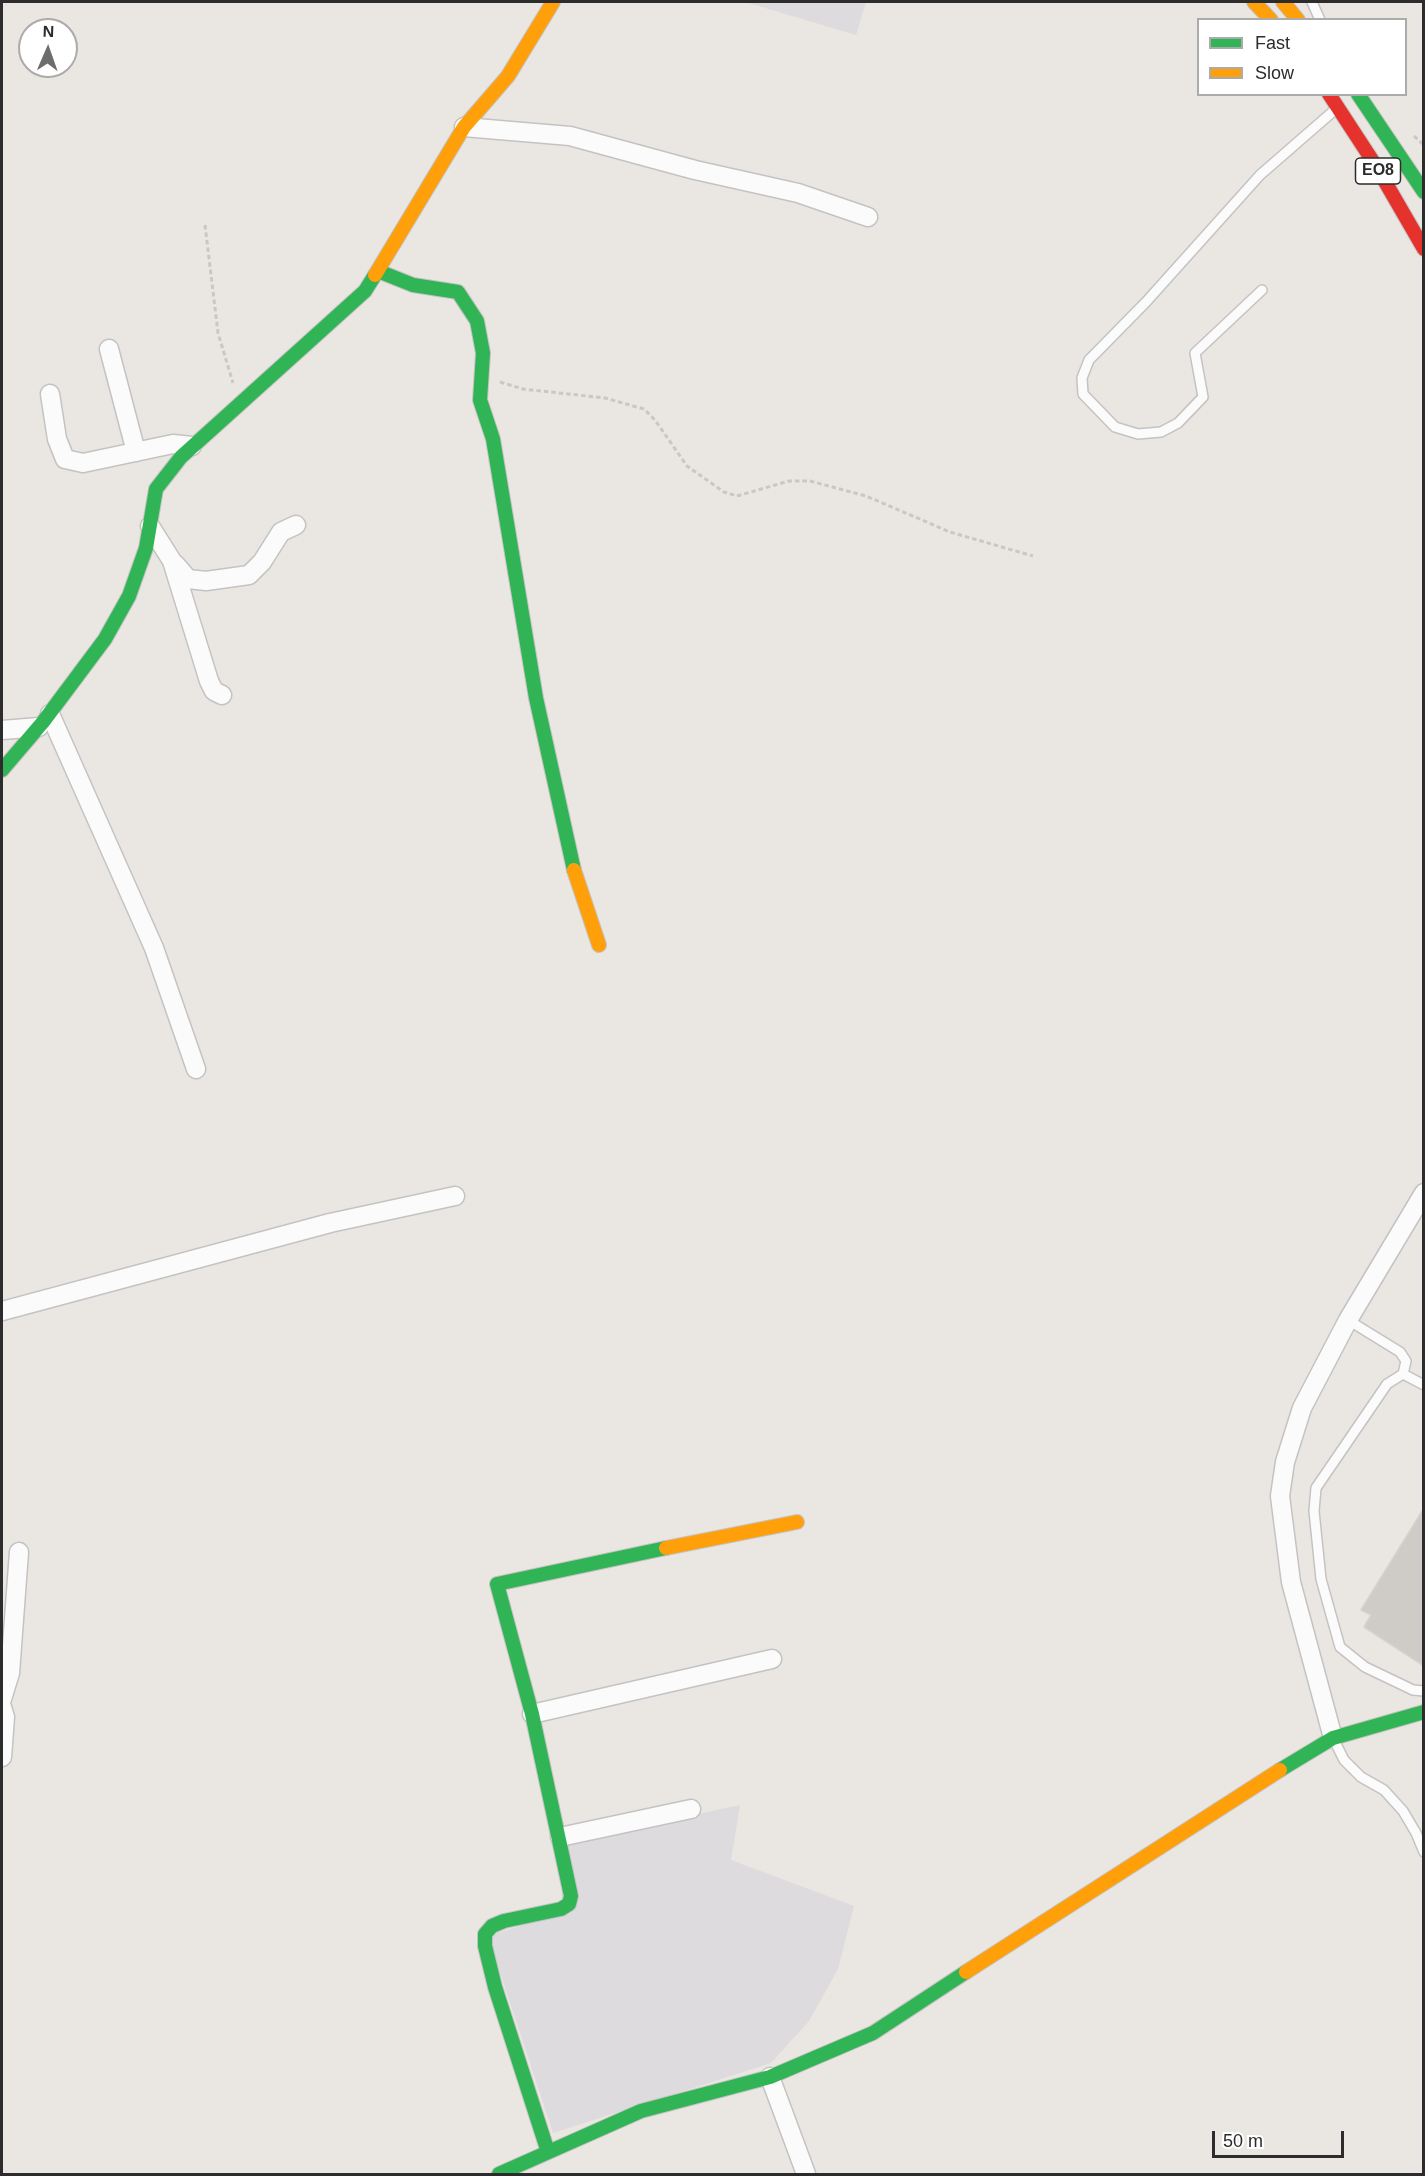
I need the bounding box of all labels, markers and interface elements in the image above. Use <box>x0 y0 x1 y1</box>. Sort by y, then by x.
north arrow <box>18 18 78 78</box>
legend <box>1197 18 1407 96</box>
text: N <box>43 23 55 40</box>
text: Fast <box>1255 33 1290 53</box>
text: Slow <box>1255 63 1294 83</box>
road number: ΕΟ8 <box>1356 158 1400 184</box>
scale bar <box>1215 2119 1347 2157</box>
text: 50 m <box>1223 2131 1263 2151</box>

